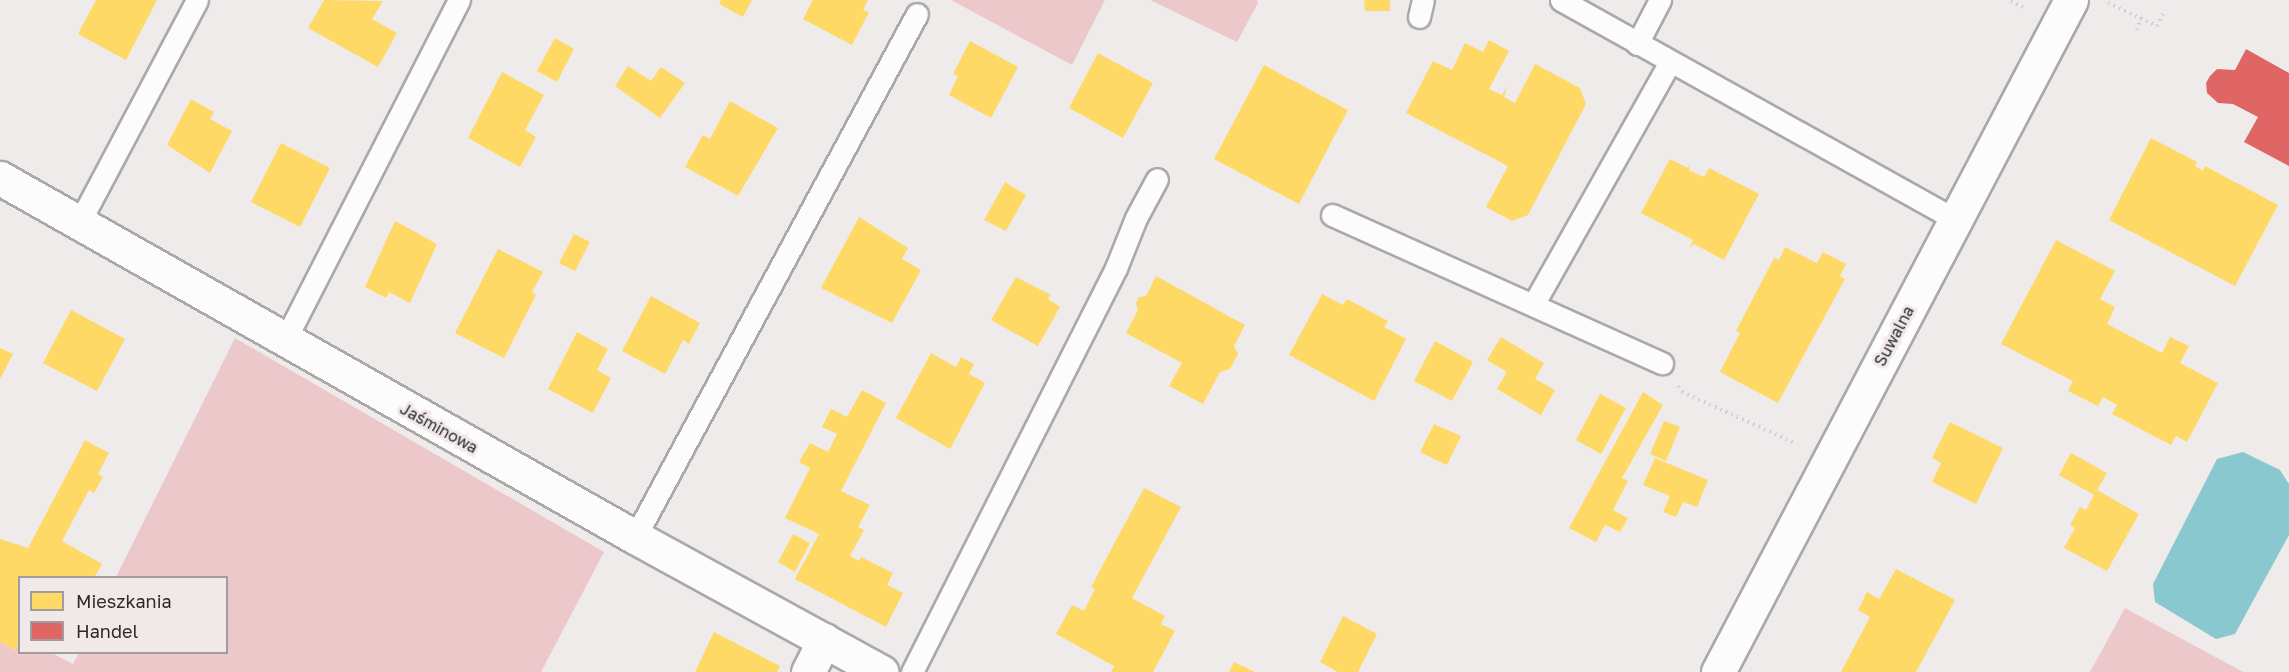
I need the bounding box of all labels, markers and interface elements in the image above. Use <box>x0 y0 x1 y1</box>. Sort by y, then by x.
street label: Suwalna <box>1870 303 1918 369</box>
street label: Jaśminowa <box>397 399 481 457</box>
legend <box>18 576 228 654</box>
text: Mieszkania <box>76 590 172 612</box>
text: Handel <box>76 620 138 642</box>

